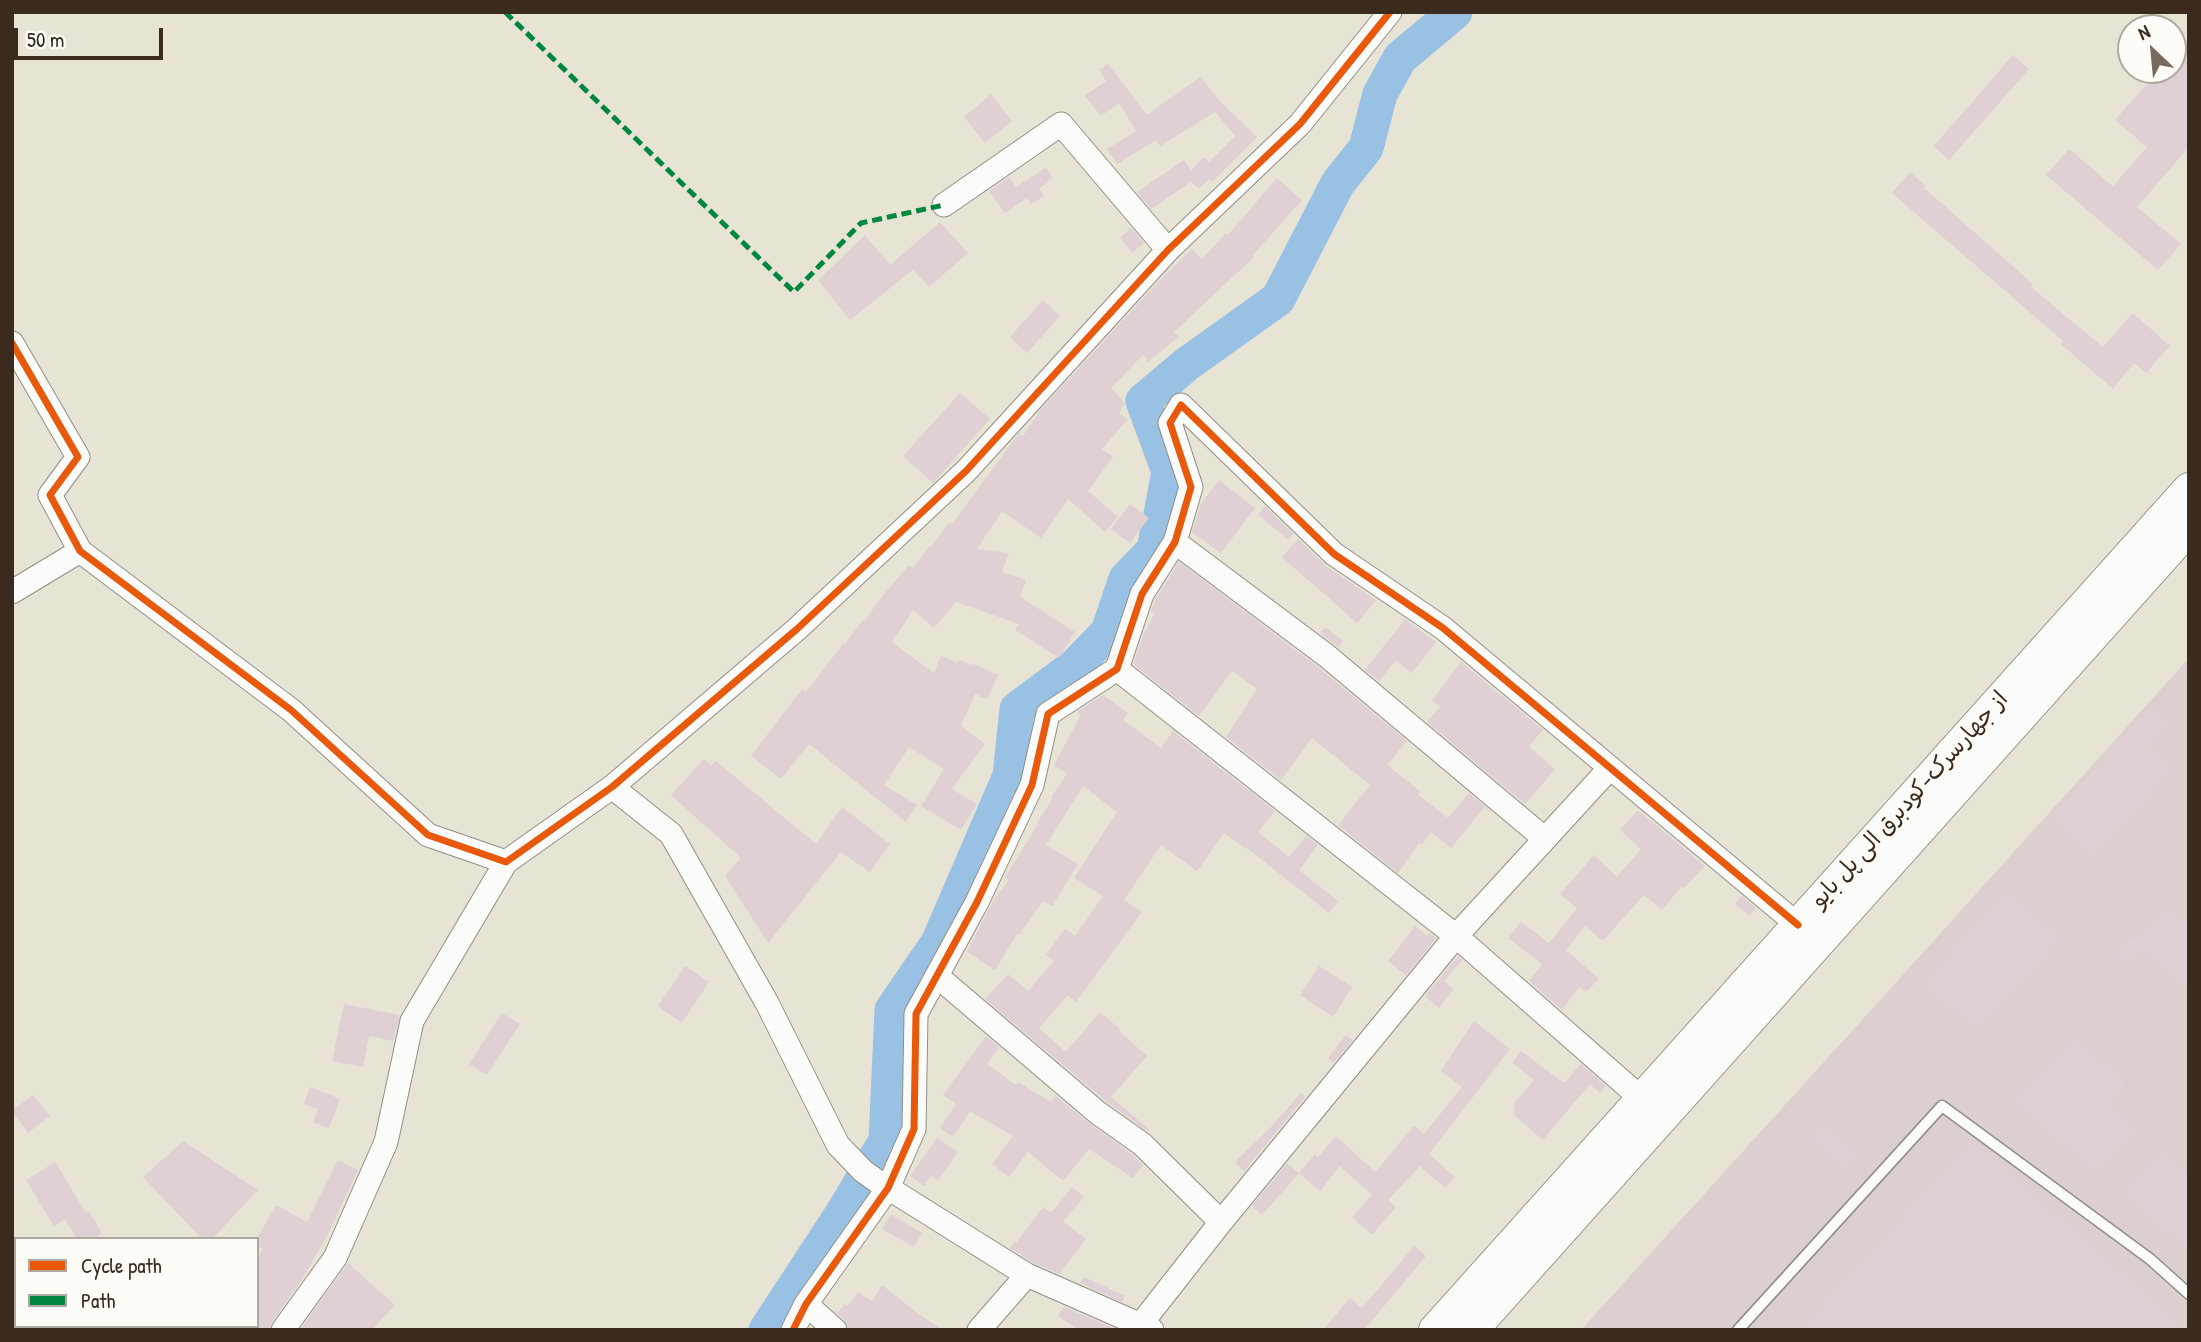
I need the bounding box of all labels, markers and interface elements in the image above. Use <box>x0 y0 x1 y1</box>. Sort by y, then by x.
scale bar <box>18 14 166 58</box>
north arrow <box>2117 14 2187 84</box>
text: N <box>2133 18 2154 46</box>
text: 50 m <box>27 25 64 54</box>
street label: از جهارسرک-کودبرق الی پل بایو <box>1806 686 2014 914</box>
legend <box>14 1237 259 1328</box>
text: Cycle path <box>81 1251 162 1280</box>
text: Path <box>81 1286 115 1315</box>

